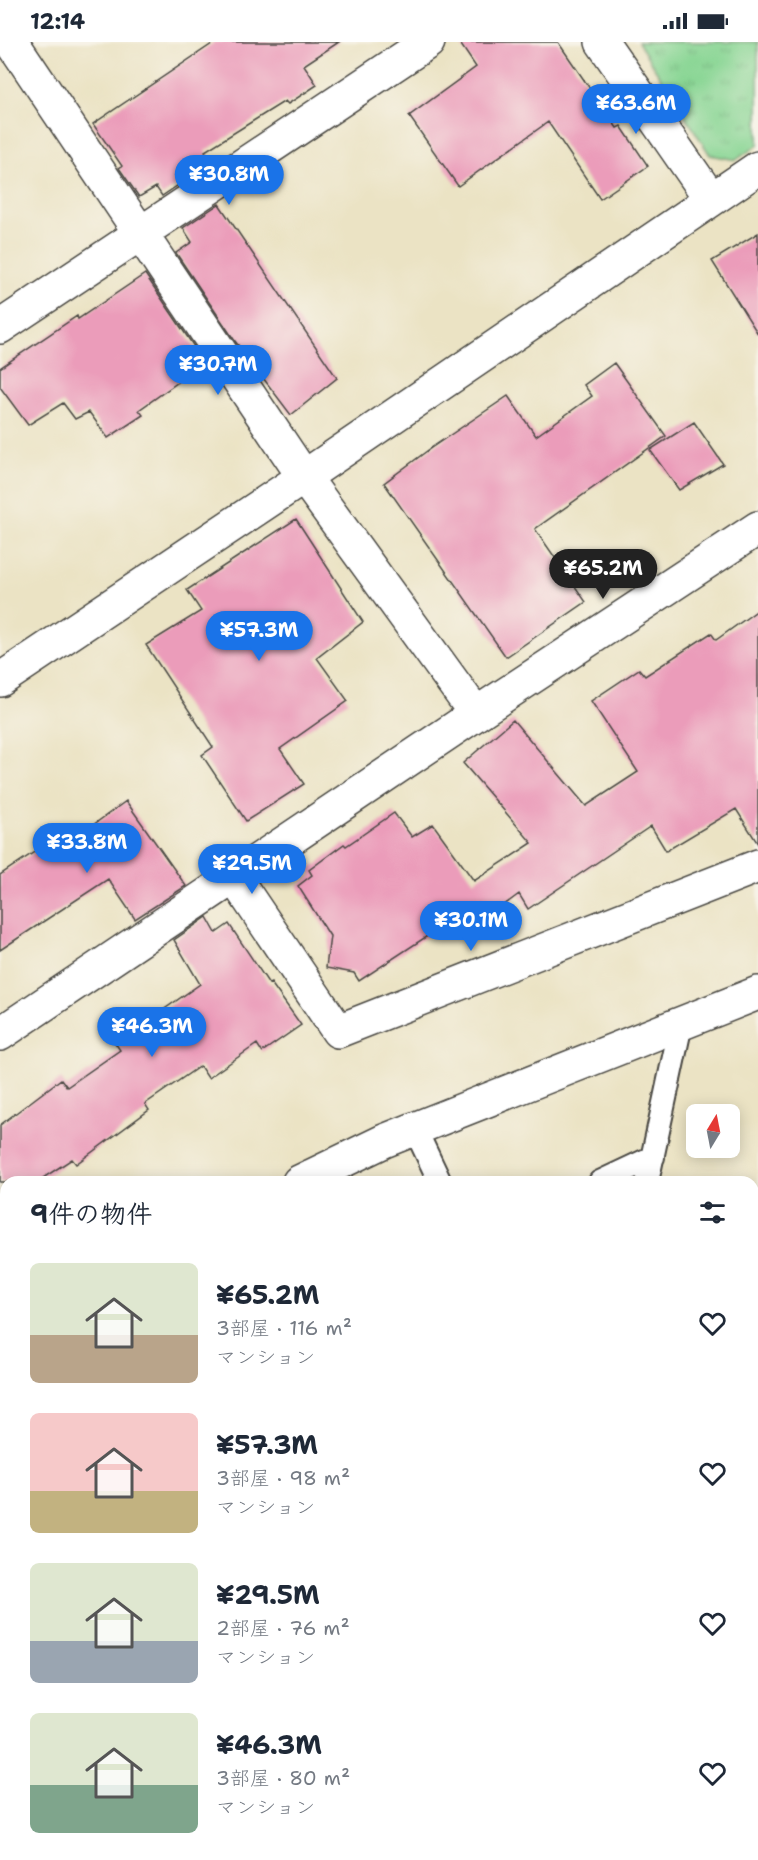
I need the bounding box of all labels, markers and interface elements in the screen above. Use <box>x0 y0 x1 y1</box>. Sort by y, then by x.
text: 12:14 <box>30 7 85 36</box>
pin: ¥63.6M <box>587 84 685 135</box>
text: ¥63.6M <box>596 90 676 116</box>
pin: ¥30.8M <box>180 155 278 206</box>
text: ¥30.8M <box>189 161 269 187</box>
pin: ¥30.7M <box>169 345 267 396</box>
text: ¥30.7M <box>179 351 257 377</box>
pin: ¥65.2M <box>554 549 652 600</box>
text: ¥65.2M <box>563 555 643 581</box>
pin: ¥57.3M <box>210 611 308 662</box>
text: ¥57.3M <box>220 617 298 643</box>
pin: ¥33.8M <box>38 823 136 874</box>
text: ¥33.8M <box>47 829 127 855</box>
pin: ¥29.5M <box>203 844 301 895</box>
text: ¥29.5M <box>212 850 292 876</box>
pin: ¥30.1M <box>422 901 520 952</box>
text: ¥30.1M <box>434 907 508 933</box>
pin: ¥46.3M <box>103 1007 201 1058</box>
text: ¥46.3M <box>111 1013 193 1039</box>
north arrow <box>686 1104 740 1158</box>
map controls <box>686 1104 740 1158</box>
text: 9件の物件 <box>30 1196 152 1231</box>
icon: filters <box>696 1196 729 1229</box>
text: ¥65.2M <box>216 1277 319 1312</box>
icon: home <box>78 1287 150 1359</box>
icon: heart <box>696 1307 729 1340</box>
text: 3部屋 · 116 m² <box>216 1315 352 1341</box>
text: マンション <box>216 1344 315 1370</box>
text: ¥57.3M <box>216 1427 318 1462</box>
icon: home <box>78 1437 150 1509</box>
icon: heart <box>696 1457 729 1490</box>
text: 3部屋 · 98 m² <box>216 1465 350 1491</box>
text: マンション <box>216 1494 315 1520</box>
text: ¥29.5M <box>216 1577 320 1612</box>
icon: home <box>78 1587 150 1659</box>
icon: heart <box>696 1607 729 1640</box>
text: 2部屋 · 76 m² <box>216 1615 350 1641</box>
text: マンション <box>216 1644 315 1670</box>
text: ¥46.3M <box>216 1727 322 1762</box>
icon: home <box>78 1737 150 1809</box>
icon: heart <box>696 1757 729 1790</box>
text: 3部屋 · 80 m² <box>216 1765 350 1791</box>
text: マンション <box>216 1794 315 1820</box>

